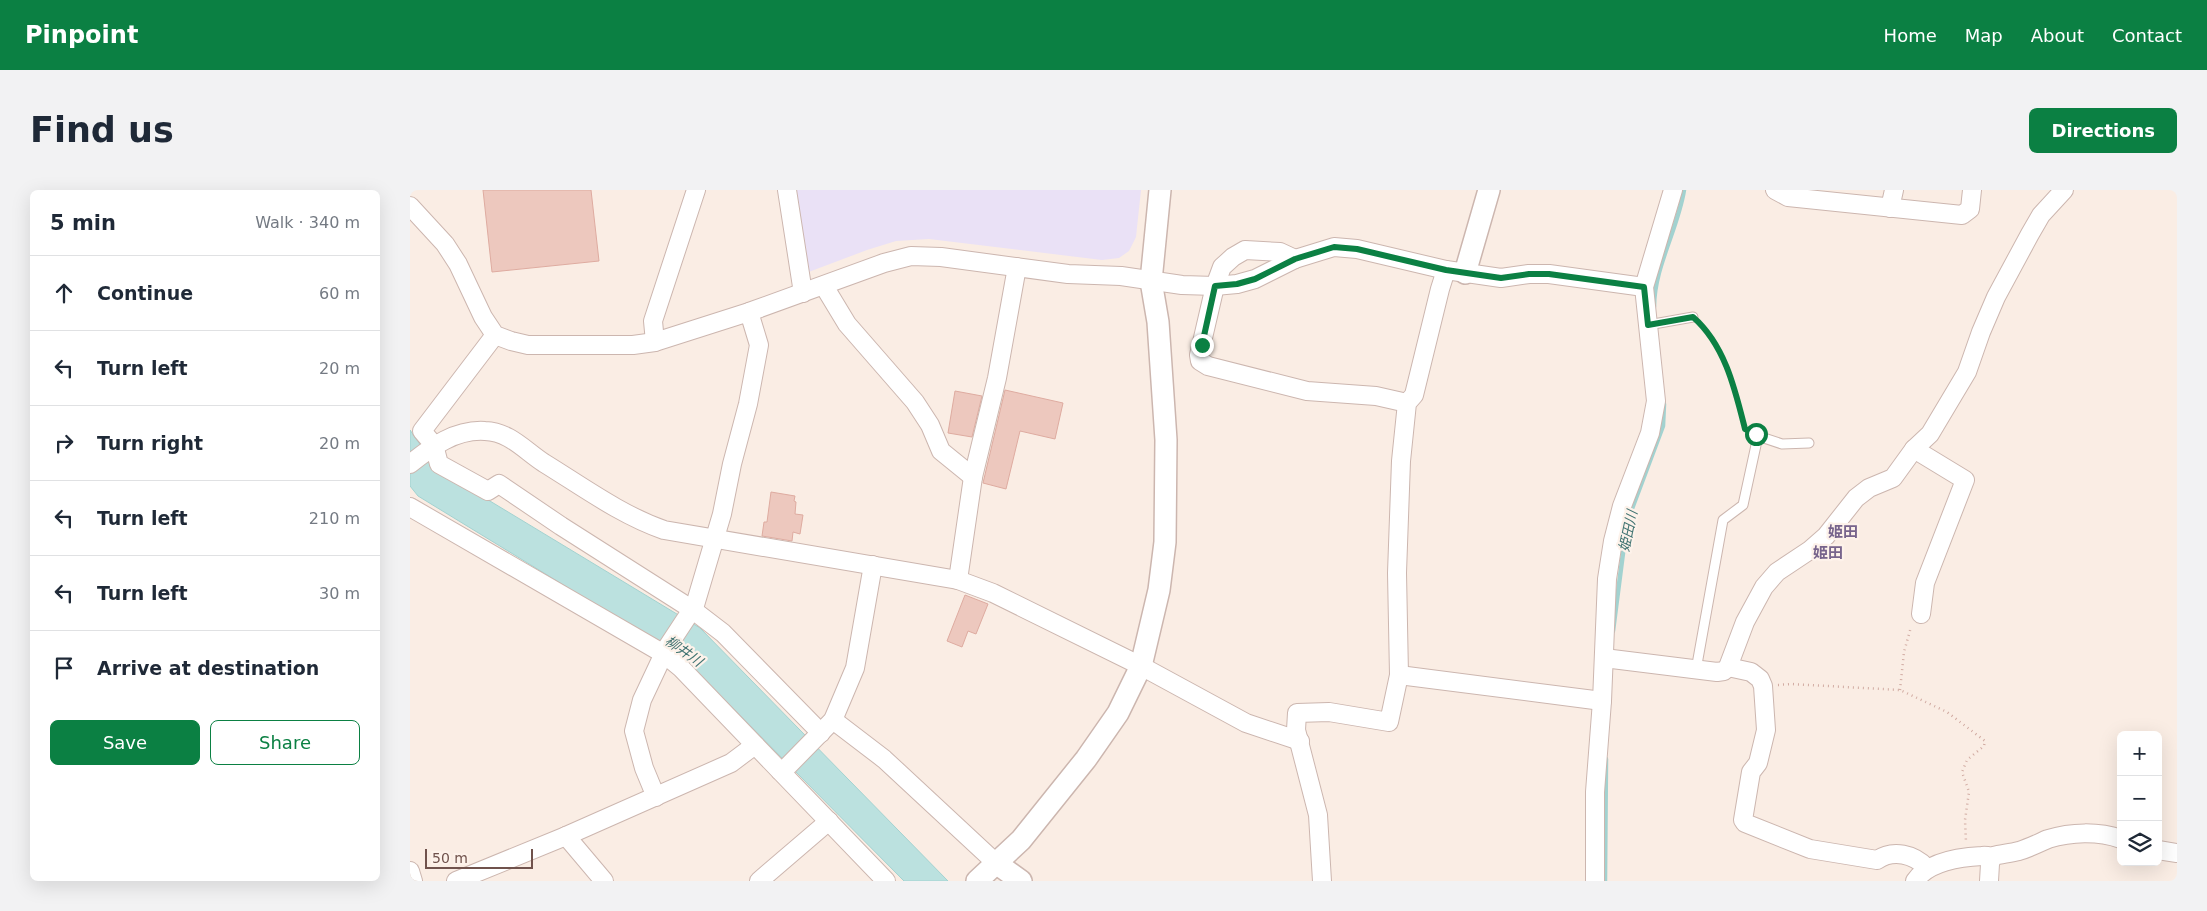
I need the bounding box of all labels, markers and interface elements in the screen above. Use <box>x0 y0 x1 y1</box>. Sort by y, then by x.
text: Pinpoint <box>25 21 138 49</box>
text: Home <box>1884 25 1937 46</box>
text: Map <box>1965 25 2003 46</box>
text: About <box>2031 25 2084 46</box>
text: Contact <box>2112 25 2182 46</box>
button: Directions <box>2029 108 2177 153</box>
text: Find us <box>30 110 174 150</box>
text: 5 min <box>50 211 116 235</box>
text: Walk · 340 m <box>255 213 360 232</box>
icon: ahead <box>50 279 78 307</box>
text: Continue <box>97 282 193 304</box>
text: 60 m <box>319 284 360 303</box>
route end <box>1191 334 1214 357</box>
icon: left <box>50 354 78 382</box>
text: Turn left <box>97 357 188 379</box>
text: 20 m <box>319 359 360 378</box>
route start <box>1745 423 1768 446</box>
icon: right <box>50 429 78 457</box>
text: Turn right <box>97 432 203 454</box>
text: 20 m <box>319 434 360 453</box>
icon: left <box>50 504 78 532</box>
text: Turn left <box>97 507 188 529</box>
water label: 姫田川 <box>1616 507 1641 553</box>
text: 210 m <box>309 509 360 528</box>
district label: 姫田 <box>1828 523 1858 541</box>
district label: 姫田 <box>1813 544 1843 562</box>
icon: left <box>50 579 78 607</box>
text: Turn left <box>97 582 188 604</box>
text: 30 m <box>319 584 360 603</box>
water label: 柳井川 <box>662 632 707 671</box>
icon: arrive <box>50 654 78 682</box>
text: Arrive at destination <box>97 657 319 679</box>
button: Save <box>50 720 200 765</box>
button: Share <box>210 720 360 765</box>
map controls <box>2117 731 2162 866</box>
button: + <box>2117 731 2162 776</box>
button: − <box>2117 776 2162 821</box>
button: layers <box>2117 821 2162 866</box>
scale bar <box>425 846 532 869</box>
text: 50 m <box>432 850 468 866</box>

